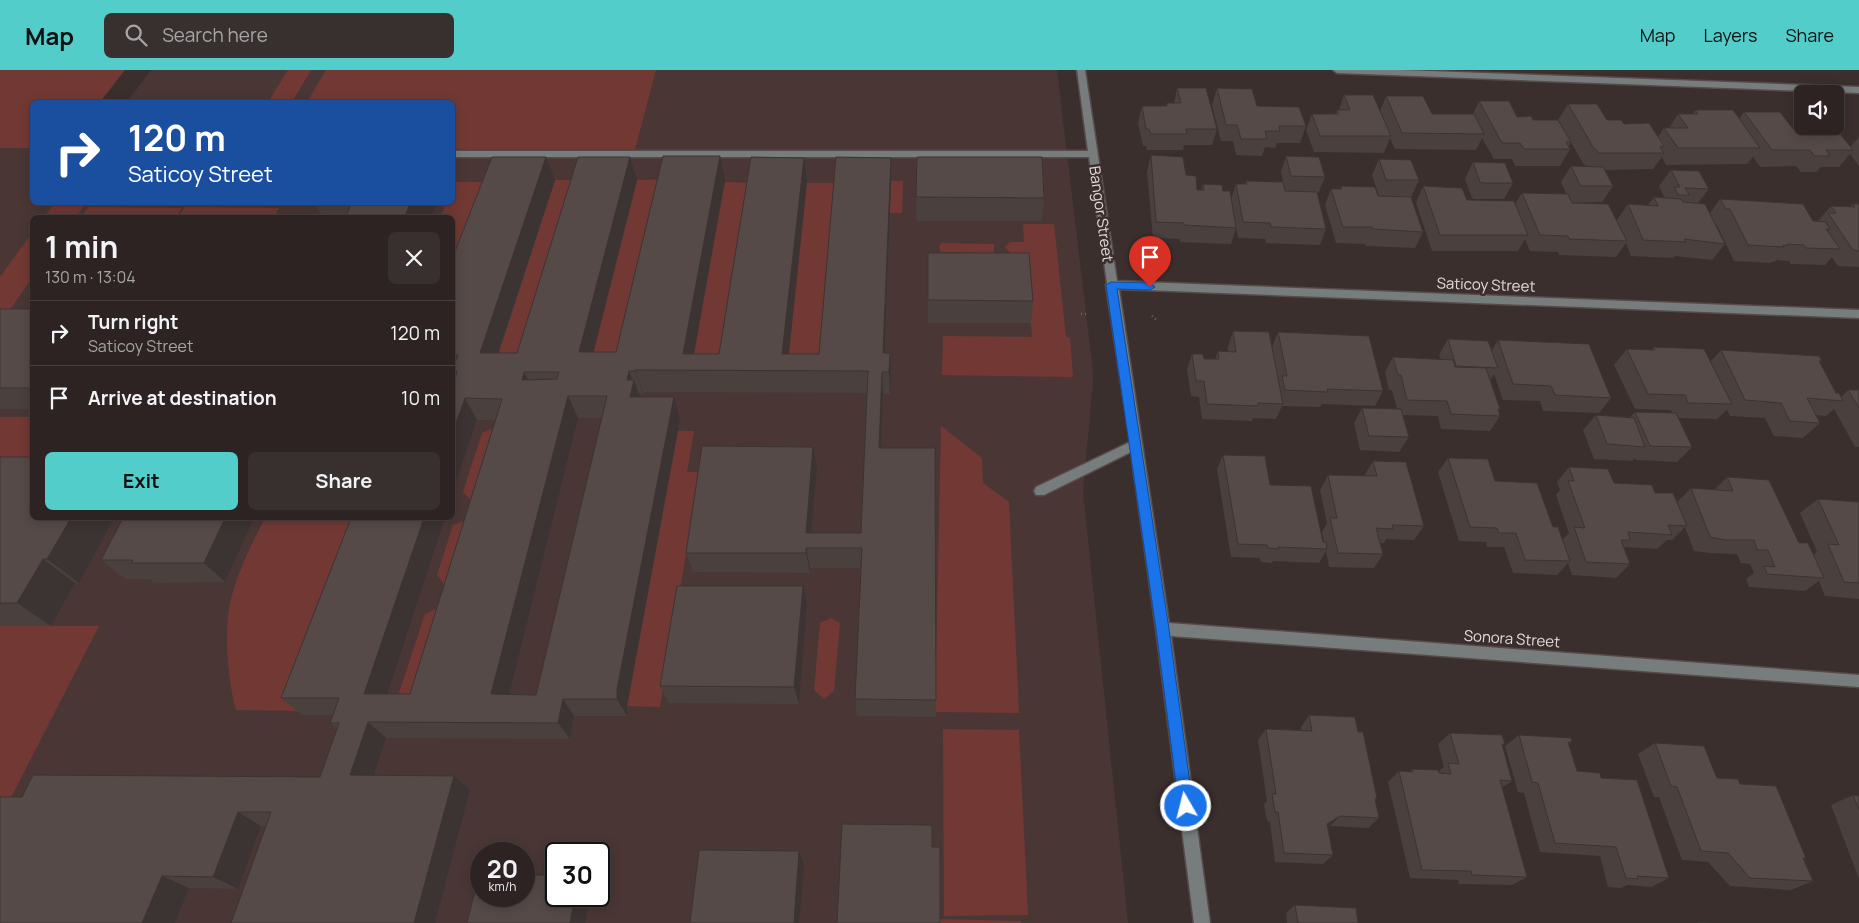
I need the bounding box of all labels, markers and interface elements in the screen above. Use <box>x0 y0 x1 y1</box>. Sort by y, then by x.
search box <box>104 13 454 58</box>
text: Map <box>25 19 74 52</box>
icon: search <box>122 21 150 49</box>
text: Search here <box>162 22 268 48</box>
text: Map <box>1640 23 1675 47</box>
text: Layers <box>1703 23 1757 47</box>
text: Share <box>1785 23 1834 47</box>
map controls <box>1794 85 1844 135</box>
button: sound <box>1794 85 1844 135</box>
text: 120 m <box>128 114 226 162</box>
icon: right <box>45 120 110 185</box>
text: Saticoy Street <box>128 159 273 189</box>
street label: Bangor Street <box>1084 165 1119 263</box>
text: 1 min <box>45 226 118 267</box>
button: close <box>388 232 440 284</box>
pin <box>1129 236 1171 287</box>
icon: arrive <box>1136 243 1164 271</box>
text: 130 m · 13:04 <box>45 266 136 288</box>
street label: Saticoy Street <box>1436 272 1536 297</box>
text: Turn right <box>88 309 178 335</box>
icon: right <box>45 319 73 347</box>
text: 120 m <box>390 320 440 346</box>
text: Saticoy Street <box>88 335 193 357</box>
icon: arrive <box>45 384 73 412</box>
text: Arrive at destination <box>88 385 277 411</box>
text: 10 m <box>401 385 440 411</box>
button: Exit <box>45 452 238 510</box>
button: Share <box>248 452 440 510</box>
street label: Sonora Street <box>1463 625 1561 652</box>
position arrow <box>1159 779 1211 831</box>
speed limit sign: 30 <box>545 842 610 907</box>
text: 20 <box>487 851 518 886</box>
text: km/h <box>489 878 516 895</box>

